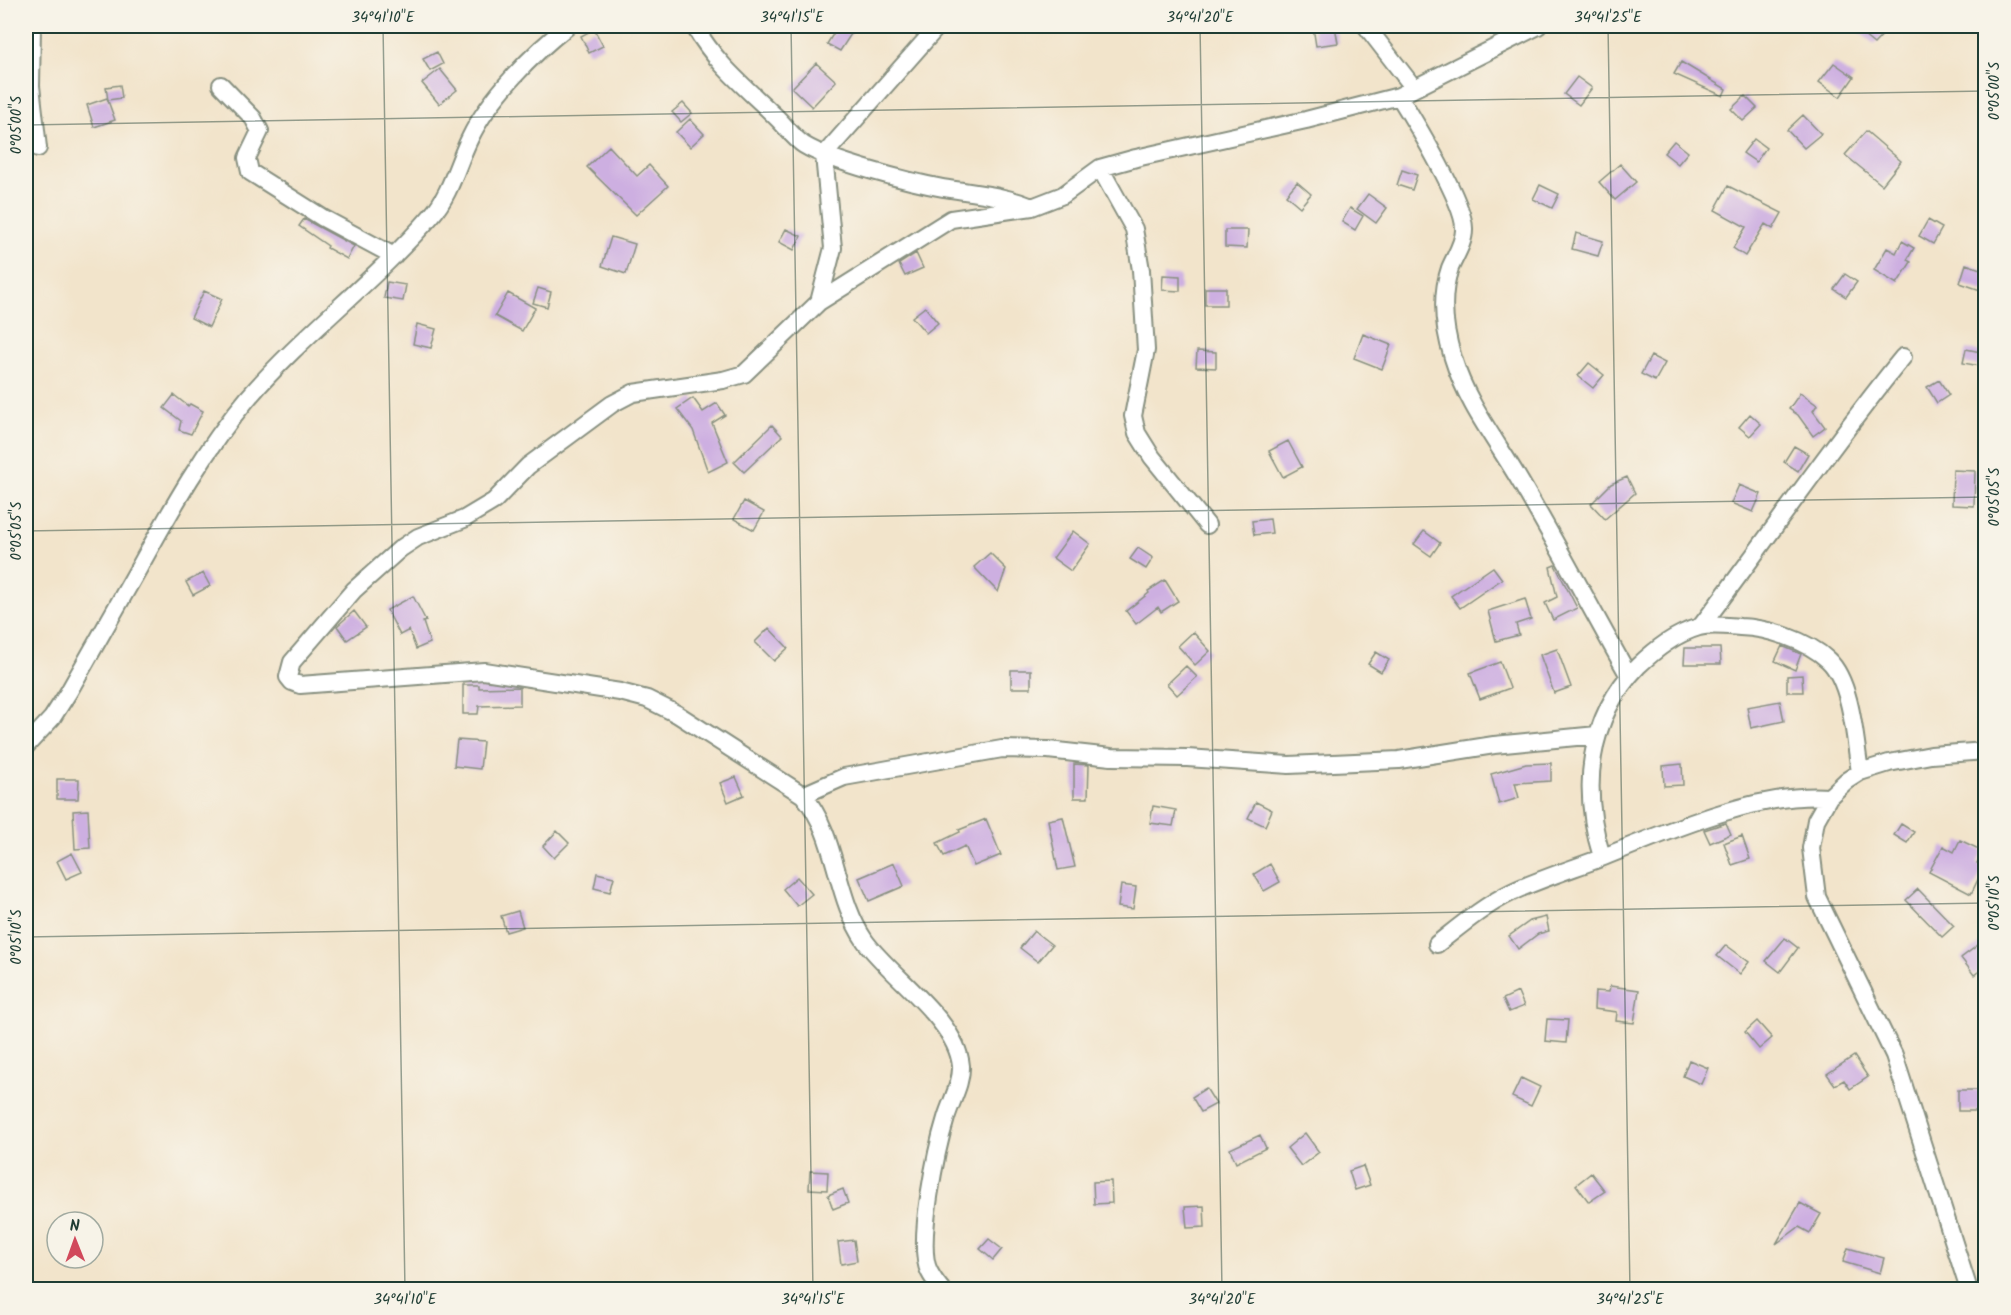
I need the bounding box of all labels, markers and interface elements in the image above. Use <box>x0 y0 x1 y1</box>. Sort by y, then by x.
text: 34°41'10"E <box>351 6 416 30</box>
text: 34°41'15"E <box>760 6 825 30</box>
text: 34°41'20"E <box>1166 6 1235 30</box>
text: 34°41'25"E <box>1574 6 1643 30</box>
text: 0°05'00"S <box>1983 62 2007 120</box>
text: 0°05'00"S <box>5 96 29 154</box>
text: 0°05'05"S <box>1983 468 2007 526</box>
text: 0°05'05"S <box>5 502 29 560</box>
text: 0°05'10"S <box>1983 875 2007 931</box>
text: 0°05'10"S <box>5 909 29 965</box>
north arrow <box>45 1210 105 1270</box>
text: N <box>69 1214 80 1239</box>
text: 34°41'10"E <box>373 1288 438 1312</box>
text: 34°41'15"E <box>781 1288 846 1312</box>
text: 34°41'20"E <box>1188 1288 1257 1312</box>
text: 34°41'25"E <box>1596 1288 1665 1312</box>

